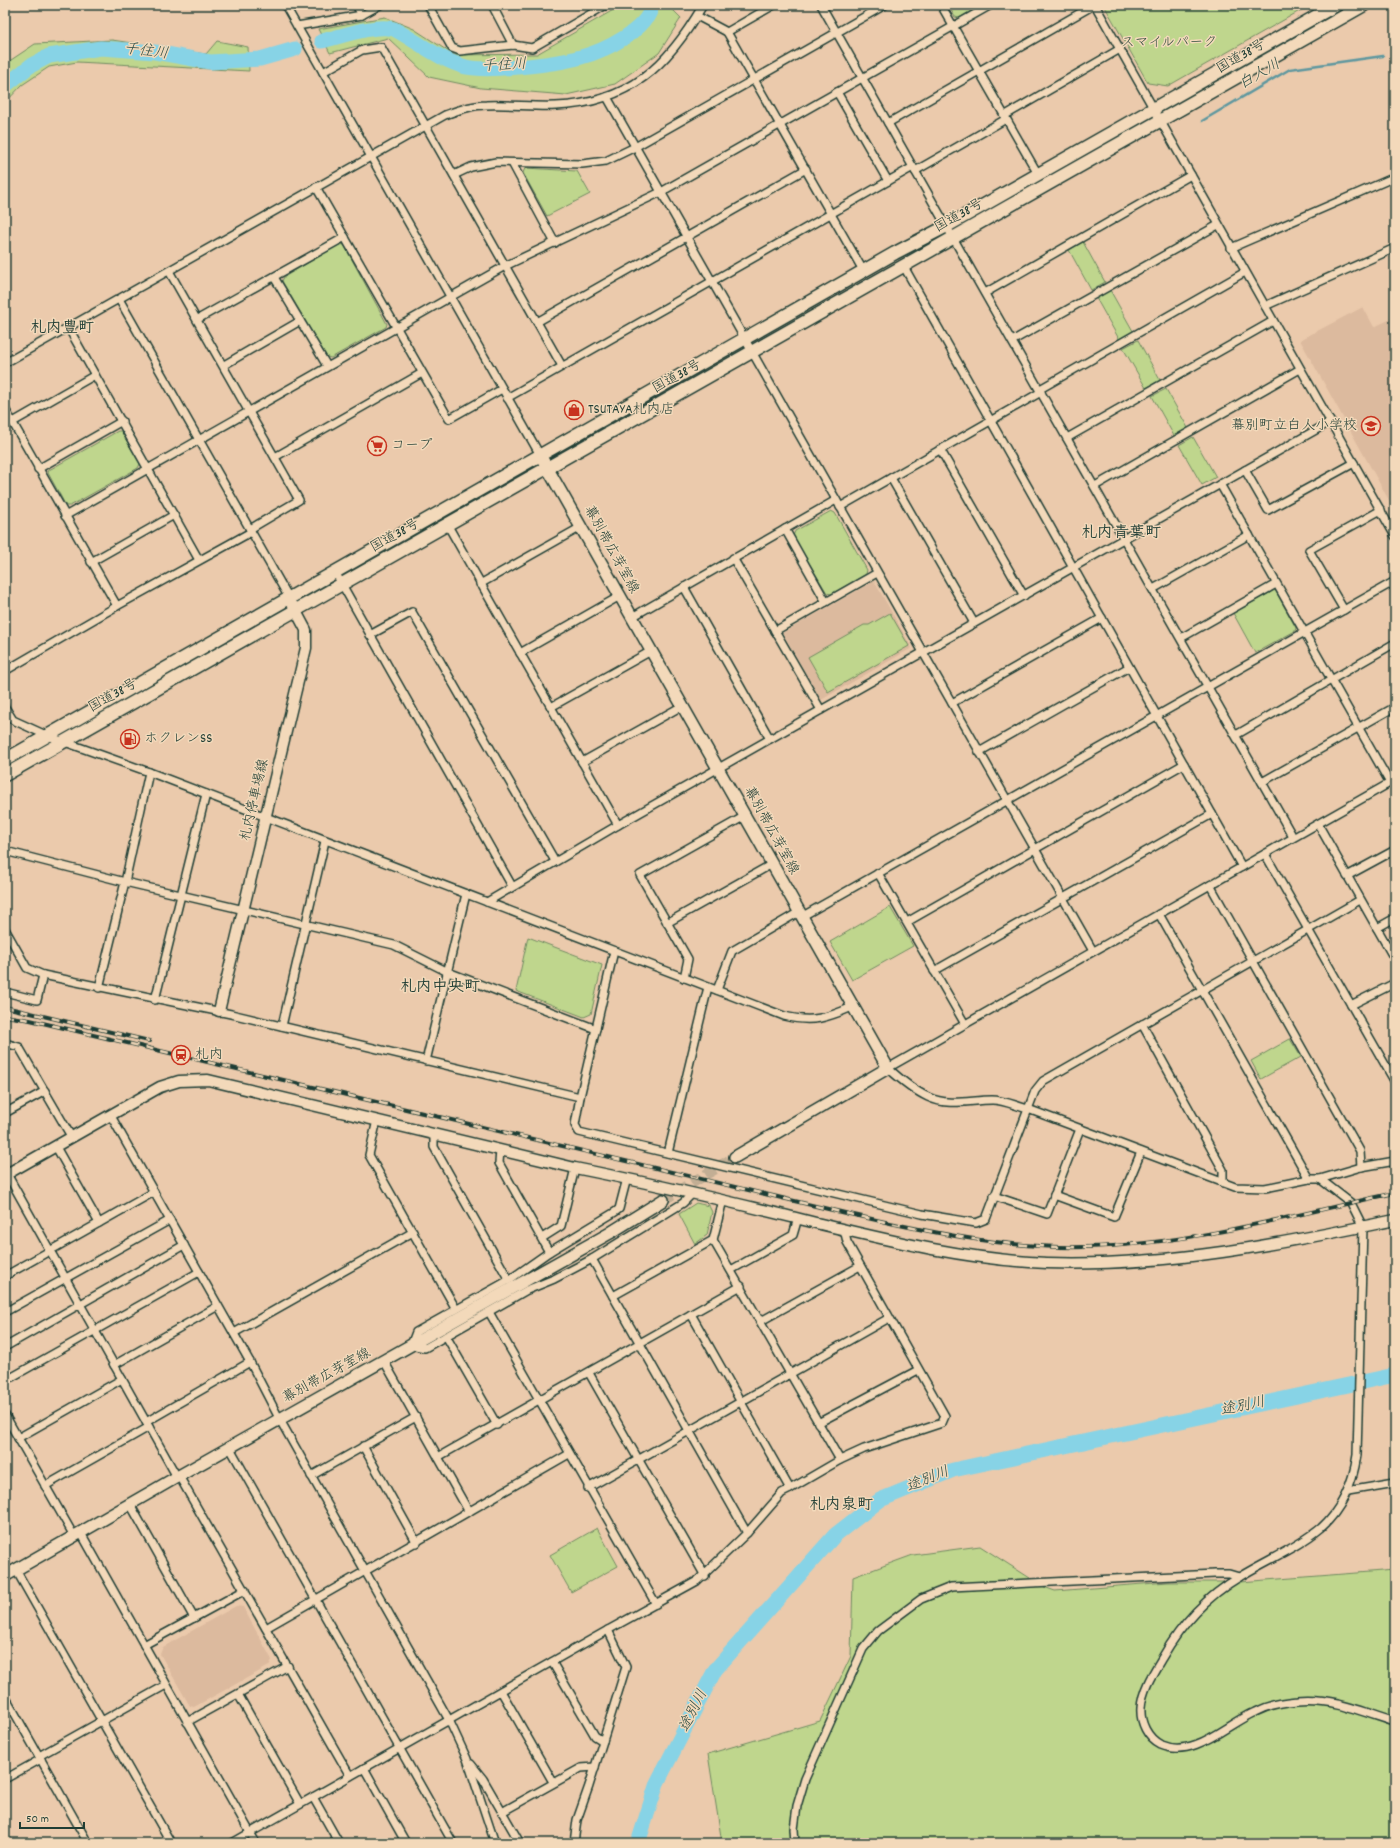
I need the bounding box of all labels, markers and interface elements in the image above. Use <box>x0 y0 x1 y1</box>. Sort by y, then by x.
park label: スマイルパーク <box>1121 33 1217 53</box>
street label: 国道38号 <box>1213 35 1269 79</box>
water label: 千住川 <box>122 38 170 66</box>
water label: 千住川 <box>481 54 527 78</box>
water label: 白人川 <box>1235 54 1285 96</box>
street label: 国道38号 <box>931 194 987 238</box>
district label: 札内豊町 <box>30 317 94 340</box>
street label: 国道38号 <box>649 355 705 399</box>
shop icon: TSUTAYA札内店 <box>563 399 585 421</box>
place label: TSUTAYA札内店 <box>588 400 675 420</box>
school or university icon: 幕別町立白人小学校 <box>1360 415 1382 437</box>
place label: 幕別町立白人小学校 <box>1231 416 1357 436</box>
supermarket icon: コープ <box>366 435 388 457</box>
place label: コープ <box>391 436 432 456</box>
street label: 幕別帯広芽室線 <box>578 502 644 598</box>
street label: 国道38号 <box>367 514 423 558</box>
district label: 札内青葉町 <box>1081 522 1161 545</box>
street label: 国道38号 <box>85 674 141 718</box>
fuel station icon: ホクレンSS <box>119 728 141 750</box>
place label: ホクレンSS <box>144 729 212 749</box>
street label: 札内停車場線 <box>236 757 274 843</box>
street label: 幕別帯広芽室線 <box>738 783 804 879</box>
district label: 札内中央町 <box>400 976 480 999</box>
station icon: 札内 <box>170 1044 192 1066</box>
place label: 札内 <box>195 1045 223 1065</box>
street label: 幕別帯広芽室線 <box>279 1343 375 1409</box>
water label: 途別川 <box>1219 1392 1267 1422</box>
water label: 途別川 <box>903 1461 953 1499</box>
district label: 札内泉町 <box>809 1494 873 1517</box>
water label: 途別川 <box>674 1686 714 1736</box>
scale bar <box>20 1804 84 1830</box>
text: 50 m <box>26 1811 49 1828</box>

